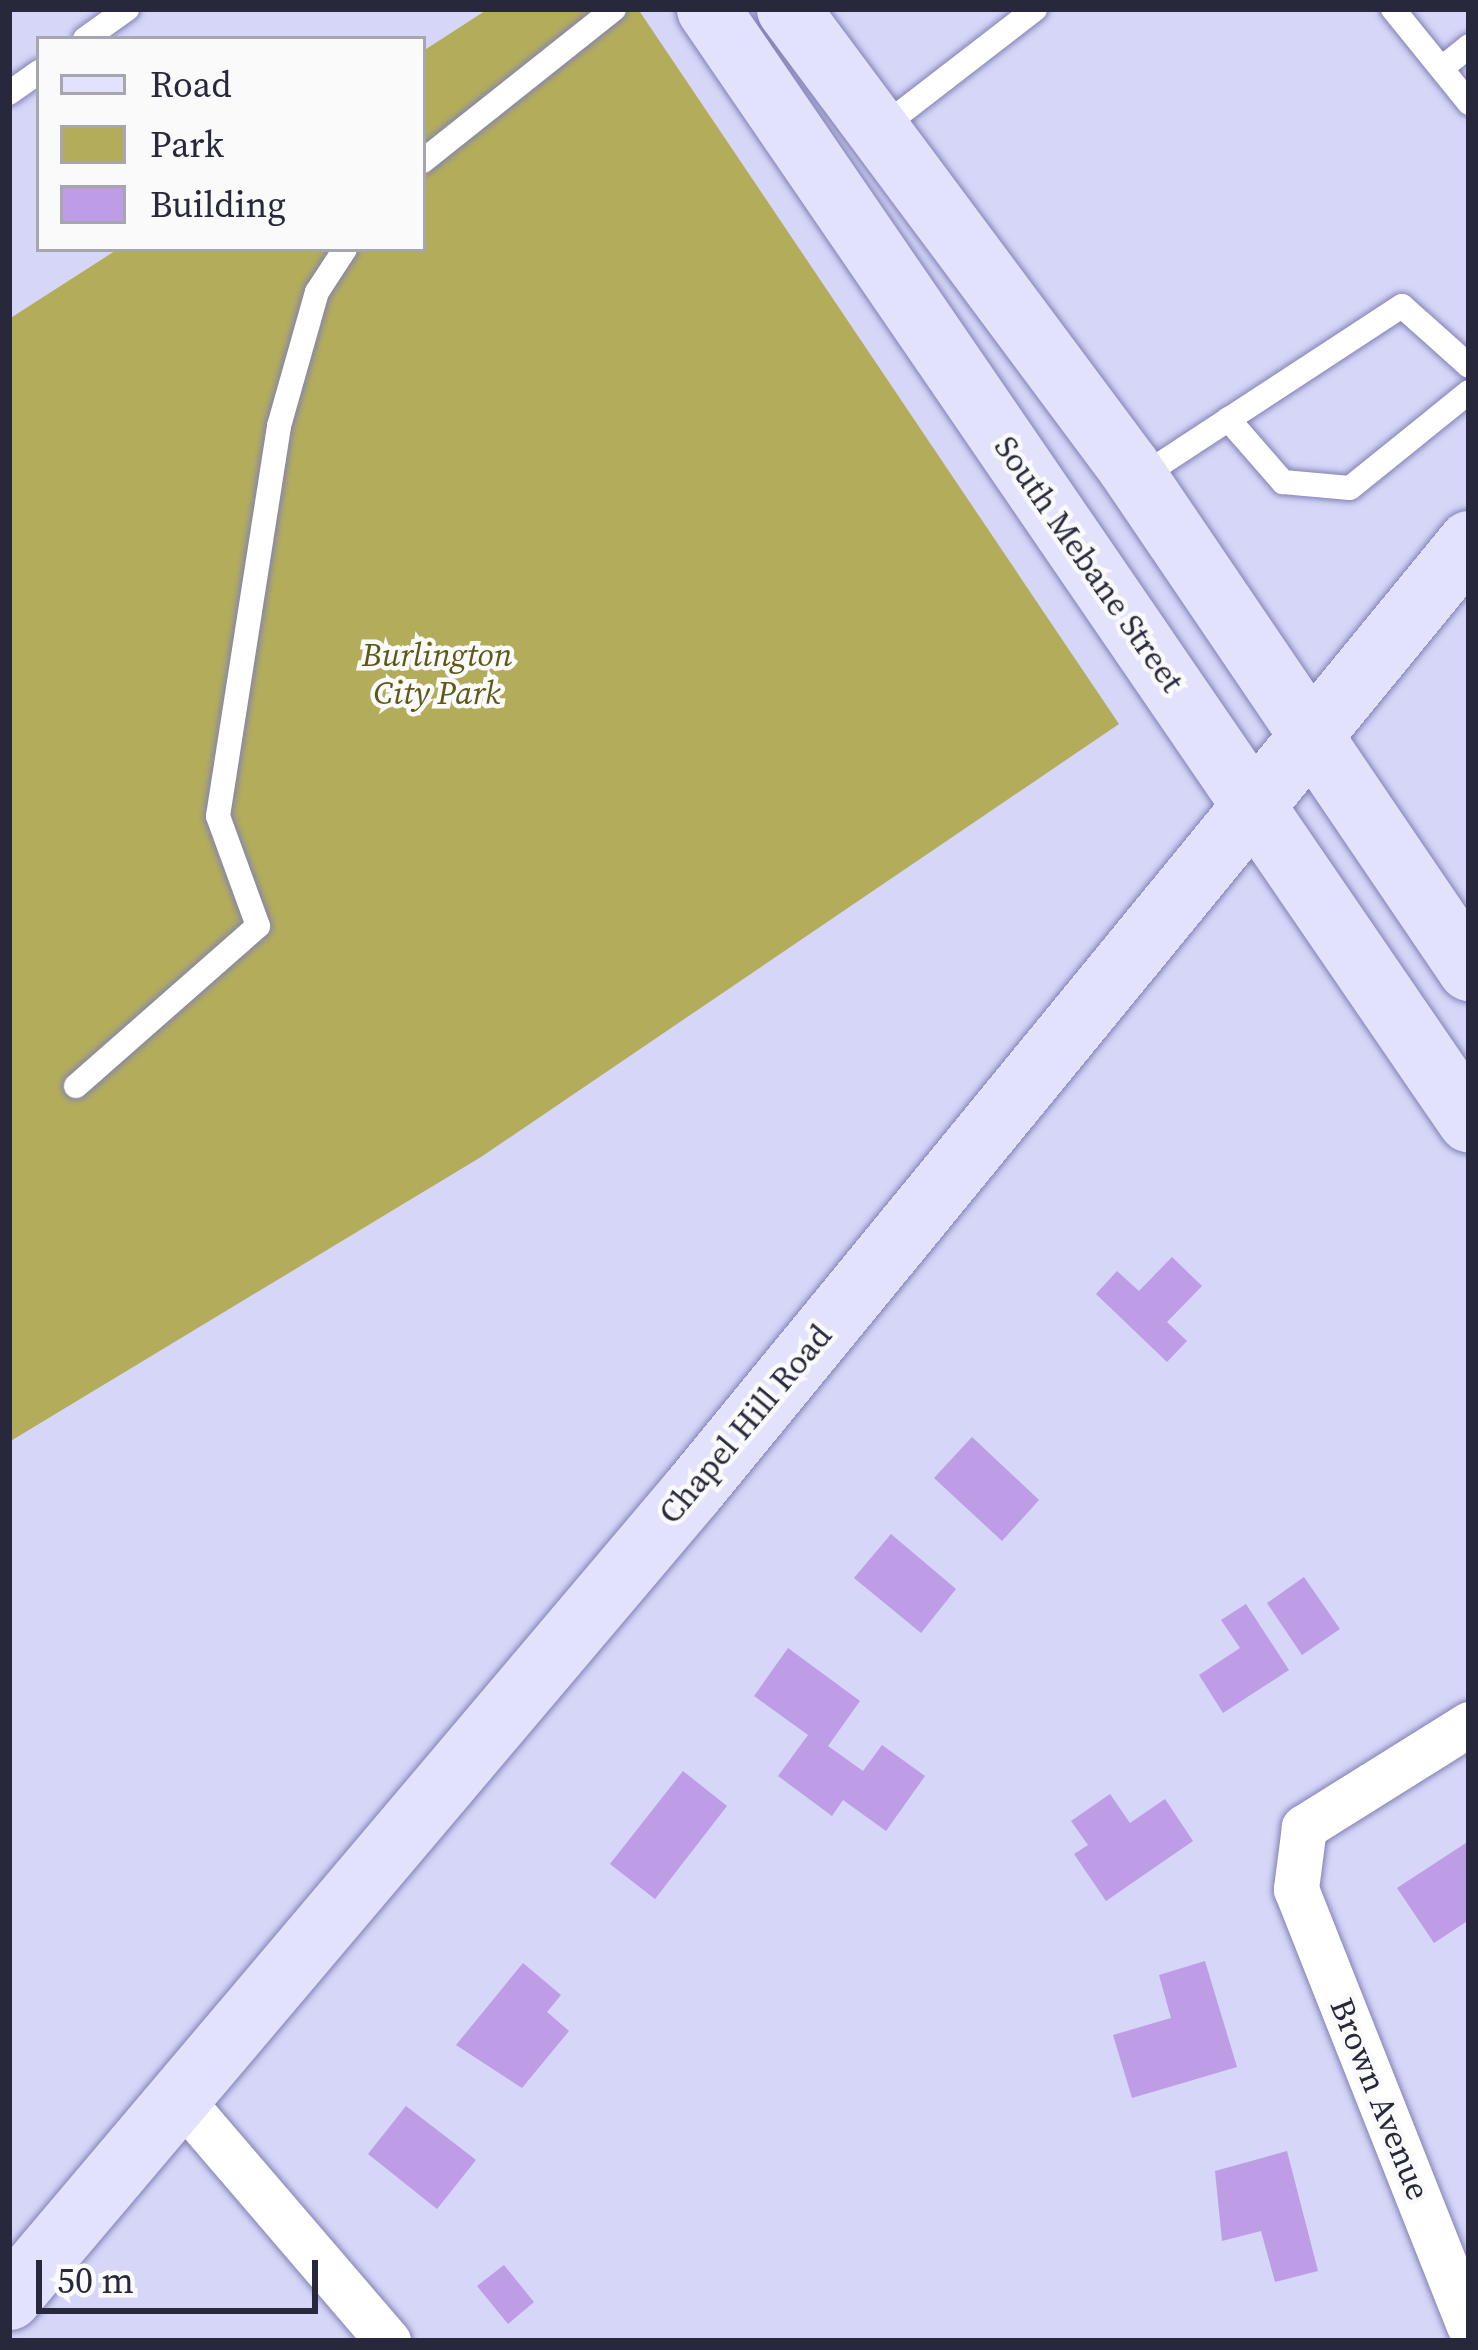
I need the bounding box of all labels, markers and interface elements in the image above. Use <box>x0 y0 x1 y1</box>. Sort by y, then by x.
legend <box>36 36 426 252</box>
text: Road <box>150 60 232 109</box>
text: Park <box>150 120 224 169</box>
text: Building <box>150 180 286 229</box>
street label: South Mebane Street <box>986 428 1192 700</box>
park label: Burlington City Park <box>362 635 512 713</box>
street label: Chapel Hill Road <box>650 1316 840 1532</box>
street label: Brown Avenue <box>1322 1992 1438 2206</box>
scale bar <box>42 2236 324 2310</box>
text: 50 m <box>57 2256 134 2305</box>

